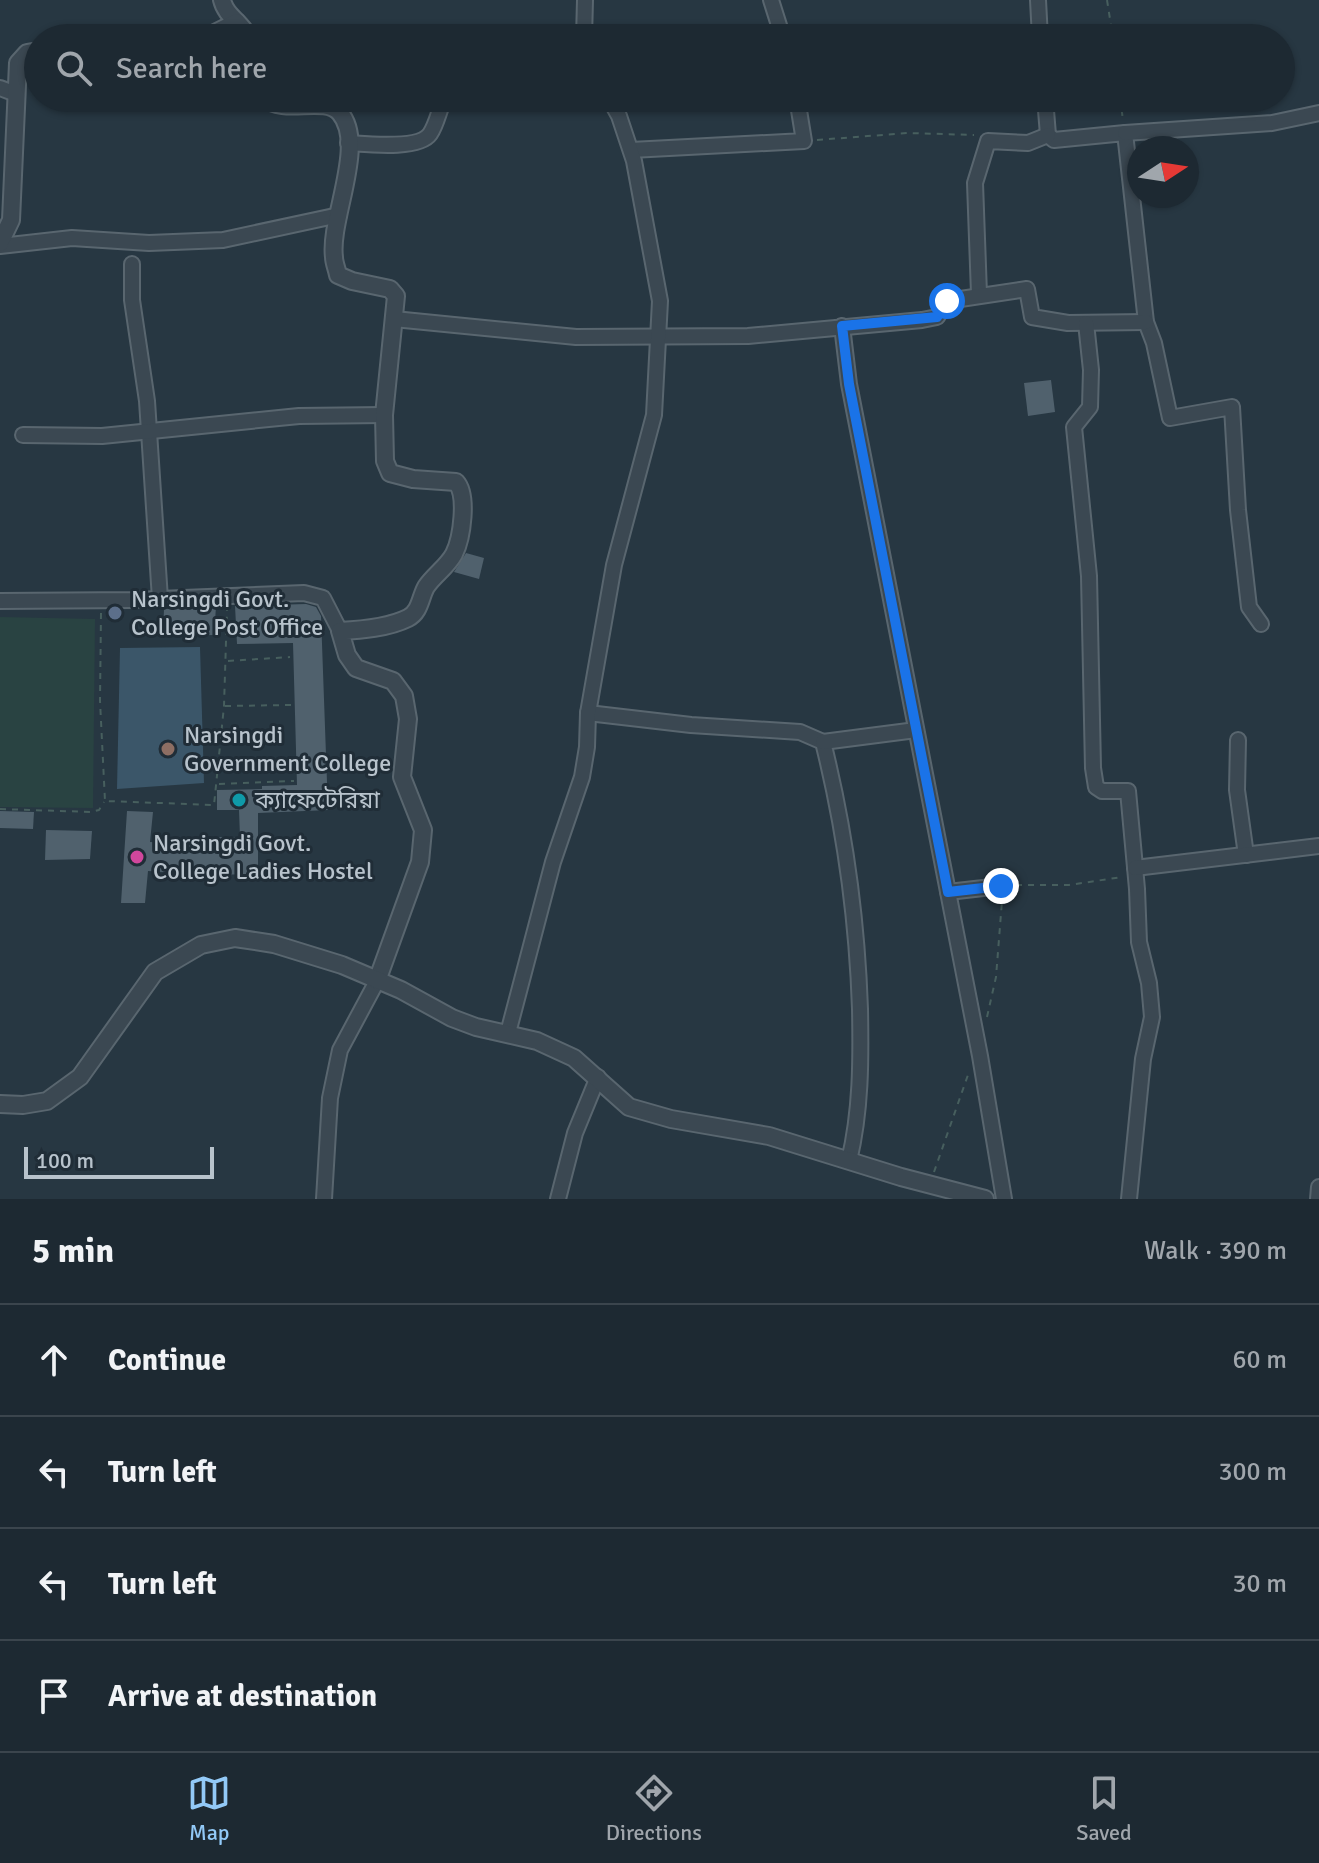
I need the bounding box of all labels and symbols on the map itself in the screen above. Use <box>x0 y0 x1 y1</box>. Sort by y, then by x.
north arrow <box>1127 136 1199 208</box>
route start <box>929 283 965 319</box>
place label: Narsingdi Govt. College Post Office <box>131 584 323 642</box>
marker: Narsingdi Govt. College Post Office <box>106 604 124 622</box>
place label: Narsingdi Government College <box>184 720 391 778</box>
marker: Narsingdi Government College <box>159 740 177 758</box>
place label: ক্যাফেটেরিয়া <box>254 785 380 815</box>
marker: ক্যাফেটেরিয়া <box>230 791 248 809</box>
place label: Narsingdi Govt. College Ladies Hostel <box>153 828 373 886</box>
marker: Narsingdi Govt. College Ladies Hostel <box>128 848 146 866</box>
route end <box>983 868 1019 904</box>
scale bar <box>24 1143 214 1179</box>

